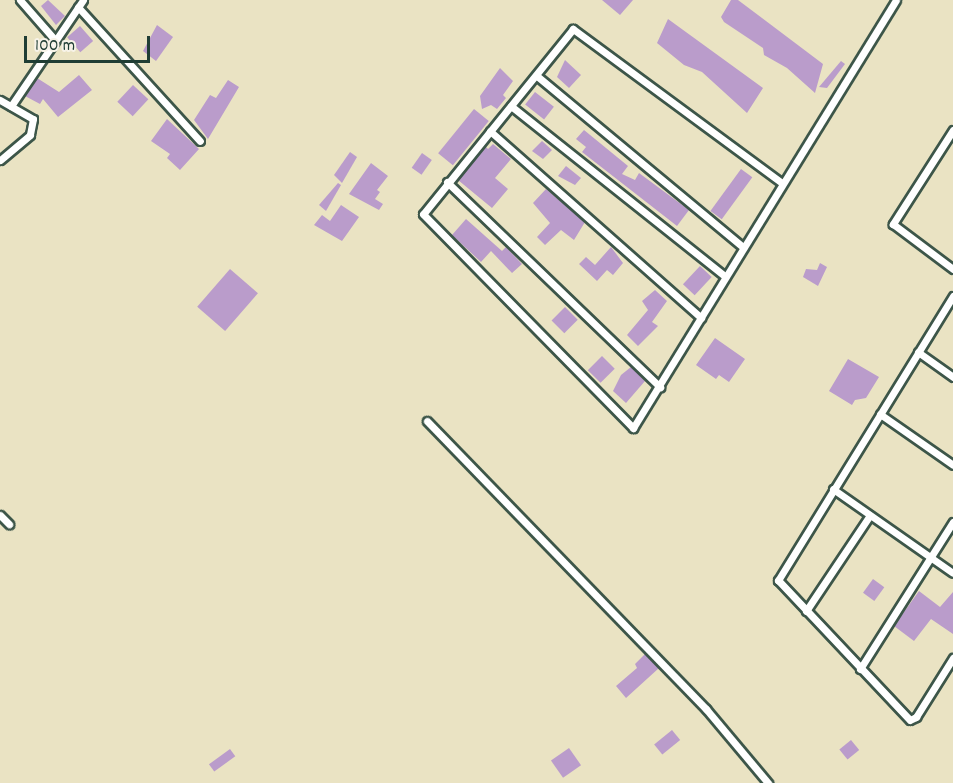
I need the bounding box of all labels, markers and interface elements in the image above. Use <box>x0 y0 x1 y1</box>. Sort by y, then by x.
scale bar <box>27 24 153 62</box>
text: 100 m <box>35 34 75 59</box>

